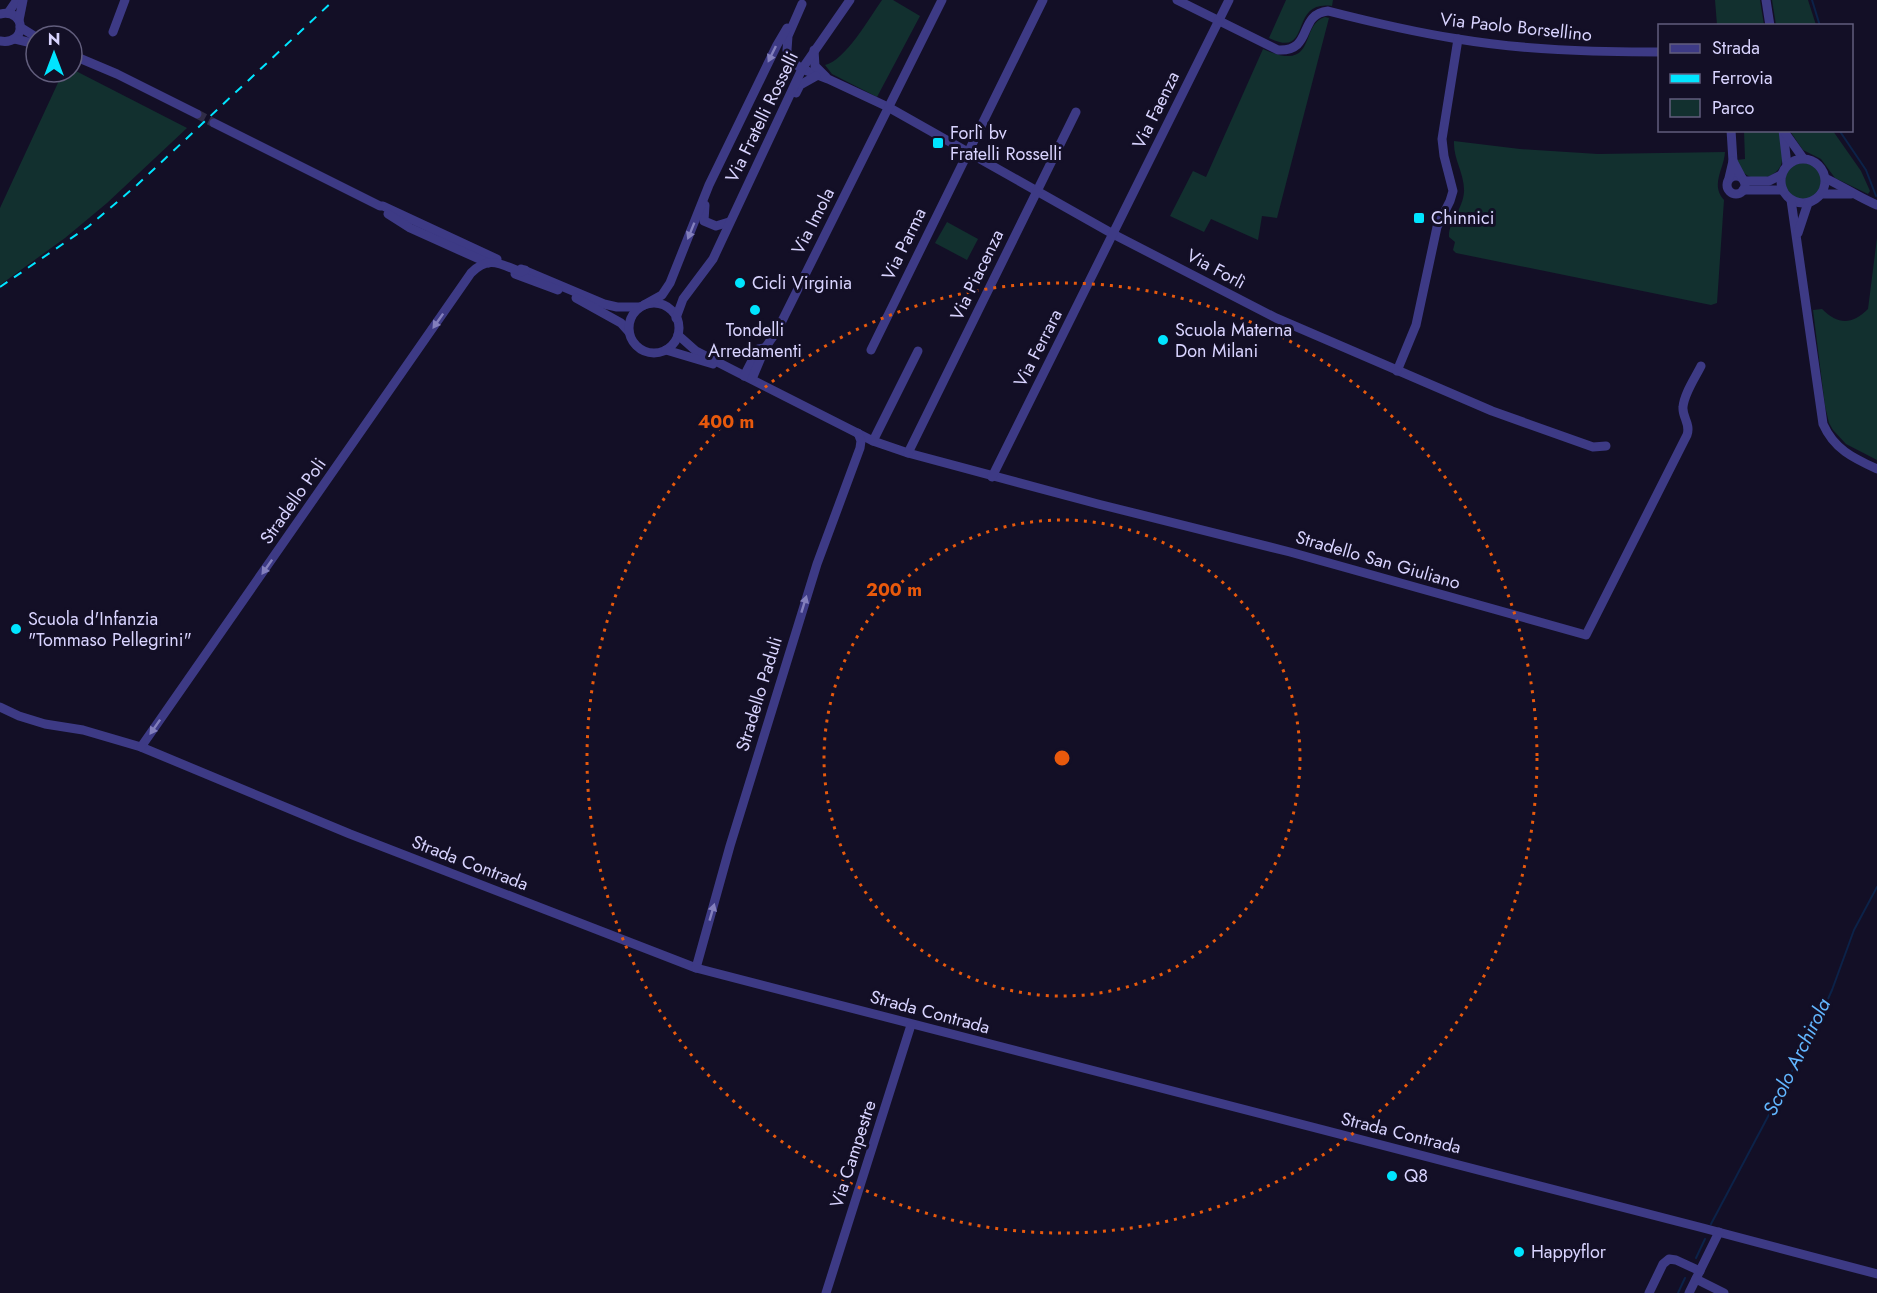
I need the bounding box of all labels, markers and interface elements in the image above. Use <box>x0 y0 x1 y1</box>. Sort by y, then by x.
street label: Via Paolo Borsellino <box>1439 6 1593 48</box>
north arrow <box>24 24 84 84</box>
legend <box>1658 24 1853 132</box>
text: N <box>48 28 60 51</box>
text: Strada <box>1712 35 1760 61</box>
one-way arrow <box>767 46 777 63</box>
street label: Via Fratelli Rosselli <box>719 47 805 187</box>
text: Ferrovia <box>1712 65 1773 91</box>
street label: Via Faenza <box>1126 67 1186 153</box>
text: Parco <box>1712 95 1754 121</box>
place label: Forlì bv Fratelli Rosselli <box>950 120 1062 167</box>
marker: Forlì bv Fratelli Rosselli <box>931 136 945 150</box>
street label: Via Imola <box>785 183 841 259</box>
street label: Via Parma <box>875 203 933 285</box>
place label: Chinnici <box>1431 205 1494 231</box>
marker: Chinnici <box>1412 211 1426 225</box>
one-way arrow <box>686 223 696 241</box>
street label: Via Piacenza <box>944 225 1010 325</box>
street label: Via Forlì <box>1182 243 1250 295</box>
place label: Cicli Virginia <box>752 270 852 296</box>
marker: Cicli Virginia <box>733 276 747 290</box>
marker: Tondelli Arredamenti <box>748 303 762 317</box>
street label: Via Ferrara <box>1007 305 1069 391</box>
one-way arrow <box>433 313 444 329</box>
place label: Tondelli Arredamenti <box>708 317 802 364</box>
place label: Scuola Materna Don Milani <box>1175 317 1292 364</box>
marker: Scuola Materna Don Milani <box>1156 333 1170 347</box>
text: 400 m <box>698 409 754 435</box>
street label: Stradello Poli <box>254 453 332 549</box>
street label: Stradello San Giuliano <box>1293 524 1464 596</box>
one-way arrow <box>261 559 273 575</box>
text: 200 m <box>866 577 922 603</box>
one-way arrow <box>800 595 809 613</box>
place label: Scuola d'Infanzia "Tommaso Pellegrini" <box>28 606 192 653</box>
marker: Scuola d'Infanzia "Tommaso Pellegrini" <box>9 622 23 636</box>
street label: Stradello Paduli <box>729 634 789 754</box>
one-way arrow <box>149 719 161 735</box>
centre of rings <box>1052 748 1072 768</box>
street label: Strada Contrada <box>408 829 532 897</box>
one-way arrow <box>708 903 717 921</box>
street label: Strada Contrada <box>867 984 993 1040</box>
water label: Scolo Archirola <box>1756 993 1838 1121</box>
street label: Via Campestre <box>823 1097 883 1211</box>
street label: Strada Contrada <box>1338 1106 1464 1160</box>
place label: Q8 <box>1404 1163 1428 1189</box>
marker: Q8 <box>1385 1169 1399 1183</box>
place label: Happyflor <box>1531 1239 1607 1265</box>
marker: Happyflor <box>1512 1245 1526 1259</box>

